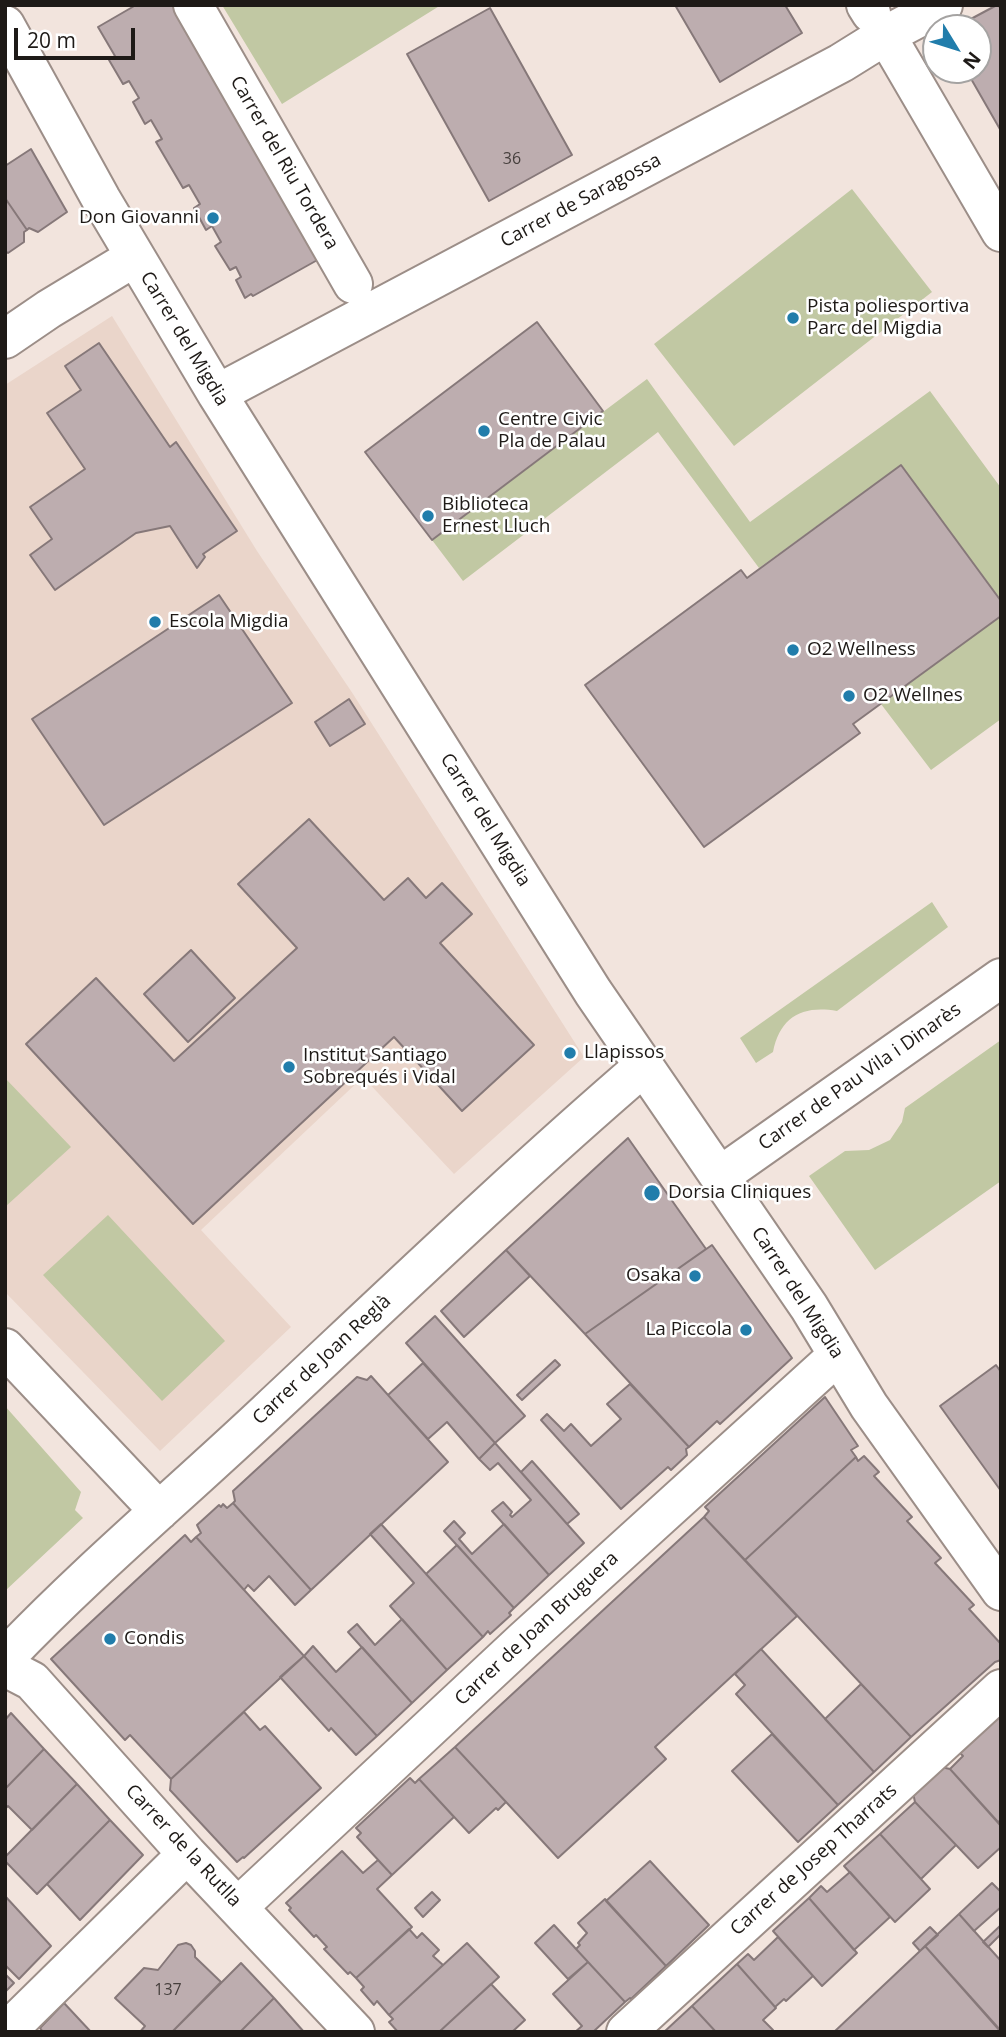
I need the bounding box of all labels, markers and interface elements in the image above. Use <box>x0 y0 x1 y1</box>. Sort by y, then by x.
scale bar <box>18 14 138 58</box>
north arrow <box>922 14 992 84</box>
text: 20 m <box>27 26 76 54</box>
text: N <box>957 47 987 75</box>
street label: Carrer del Riu Tordera <box>225 72 343 254</box>
street label: Carrer de Saragossa <box>497 149 665 253</box>
house number: 36 <box>503 149 521 169</box>
place label: Don Giovanni <box>79 207 199 229</box>
marker: Don Giovanni <box>205 210 221 226</box>
street label: Carrer del Migdia <box>135 268 233 410</box>
place label: Pista poliesportiva Parc del Migdia <box>807 296 969 340</box>
marker: Pista poliesportiva Parc del Migdia <box>785 310 801 326</box>
place label: Centre Civic Pla de Palau <box>498 409 606 453</box>
marker: Centre Civic Pla de Palau <box>476 423 492 439</box>
place label: Biblioteca Ernest Lluch <box>442 494 551 538</box>
marker: Biblioteca Ernest Lluch <box>420 508 436 524</box>
place label: Escola Migdia <box>169 611 289 633</box>
marker: Escola Migdia <box>147 614 163 630</box>
place label: O2 Wellness <box>807 639 916 661</box>
marker: O2 Wellness <box>785 642 801 658</box>
place label: O2 Wellnes <box>863 685 963 707</box>
marker: O2 Wellnes <box>841 688 857 704</box>
street label: Carrer del Migdia <box>435 749 535 891</box>
street label: Carrer de Pau Vila i Dinarès <box>754 998 966 1156</box>
place label: Llapissos <box>584 1042 664 1064</box>
place label: Institut Santiago Sobrequés i Vidal <box>303 1045 456 1089</box>
marker: Llapissos <box>562 1045 578 1061</box>
marker: Institut Santiago Sobrequés i Vidal <box>281 1059 297 1075</box>
place label: Dorsia Cliniques <box>668 1182 811 1204</box>
marker: Dorsia Cliniques <box>642 1183 662 1203</box>
street label: Carrer del Migdia <box>746 1223 848 1363</box>
place label: Osaka <box>626 1265 681 1287</box>
marker: Osaka <box>687 1268 703 1284</box>
street label: Carrer de Joan Reglà <box>248 1290 396 1430</box>
place label: La Piccola <box>645 1319 732 1341</box>
marker: La Piccola <box>738 1322 754 1338</box>
street label: Carrer de Joan Bruguera <box>451 1547 623 1711</box>
place label: Condis <box>124 1628 185 1650</box>
marker: Condis <box>102 1631 118 1647</box>
street label: Carrer de Josep Tharrats <box>726 1779 902 1941</box>
street label: Carrer de la Rutlla <box>120 1780 246 1912</box>
house number: 137 <box>154 1980 182 2000</box>

